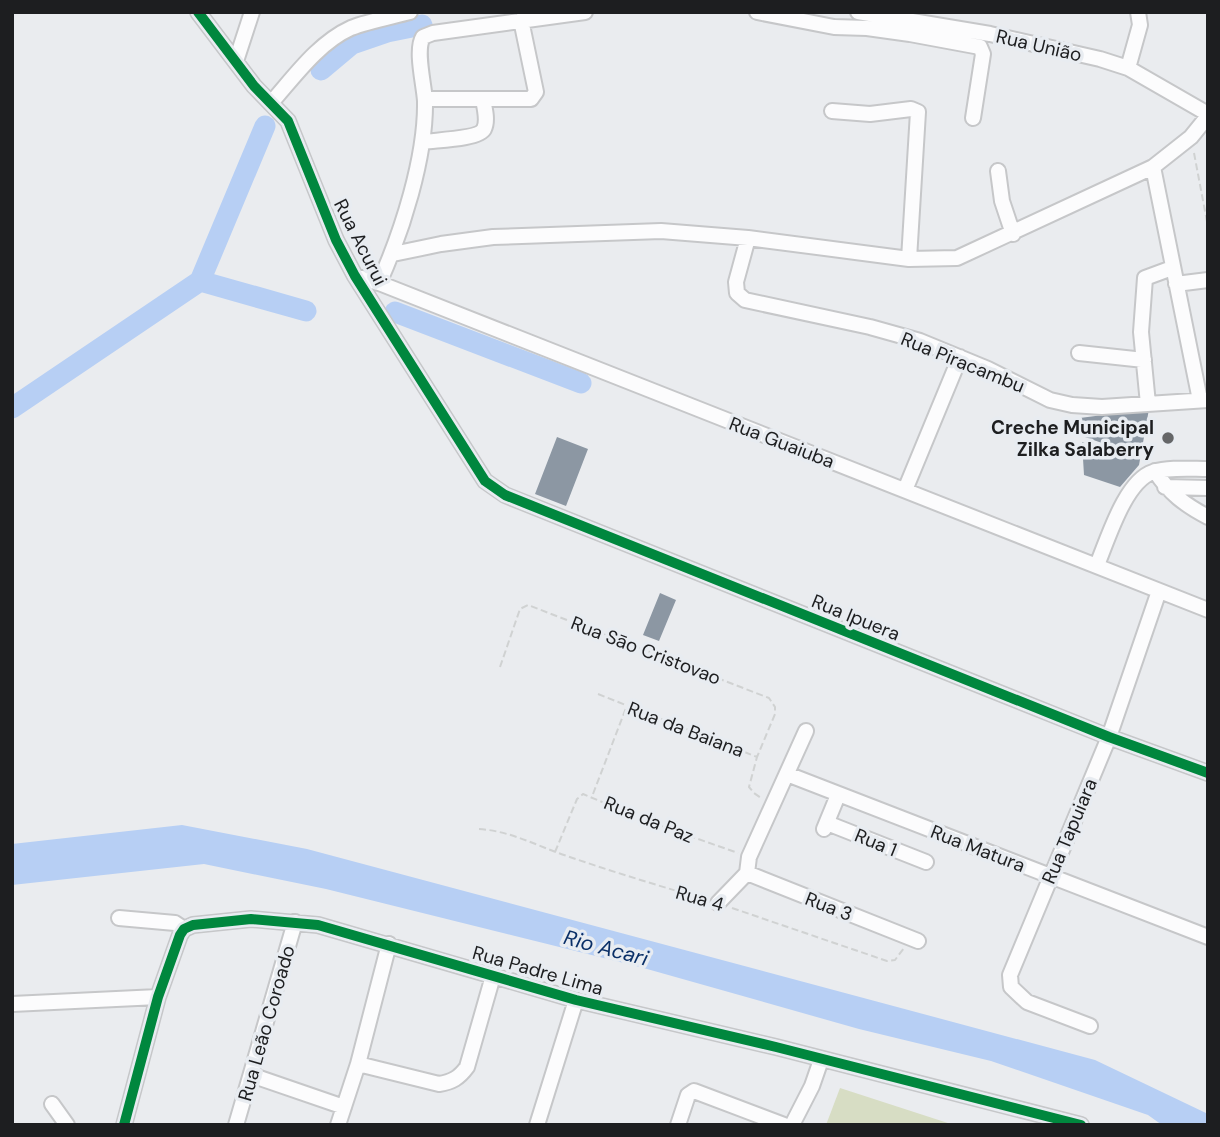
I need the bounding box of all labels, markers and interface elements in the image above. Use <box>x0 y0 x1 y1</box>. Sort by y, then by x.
street label: Rua União <box>994 24 1084 67</box>
street label: Rua Acurui <box>328 195 393 290</box>
street label: Rua Piracambu <box>897 326 1028 399</box>
street label: Rua Guaiuba <box>726 411 838 474</box>
place label: Creche Municipal Zilka Salaberry <box>991 415 1155 462</box>
marker: Creche Municipal Zilka Salaberry <box>1160 430 1176 446</box>
street label: Rua Ipuera <box>808 588 904 646</box>
street label: Rua Sāo Cristovao <box>567 610 724 691</box>
street label: Rua da Baiana <box>624 696 748 763</box>
street label: Rua Tapuiara <box>1036 775 1103 888</box>
street label: Rua da Paz <box>600 790 697 849</box>
street label: Rua Matura <box>927 819 1029 878</box>
street label: Rua 1 <box>851 823 901 862</box>
street label: Rua 4 <box>673 880 727 917</box>
street label: Rua 3 <box>802 886 856 927</box>
water label: Rio Acari <box>561 923 652 973</box>
street label: Rua Padre Lima <box>470 940 606 1001</box>
street label: Rua Leão Coroado <box>232 942 301 1104</box>

